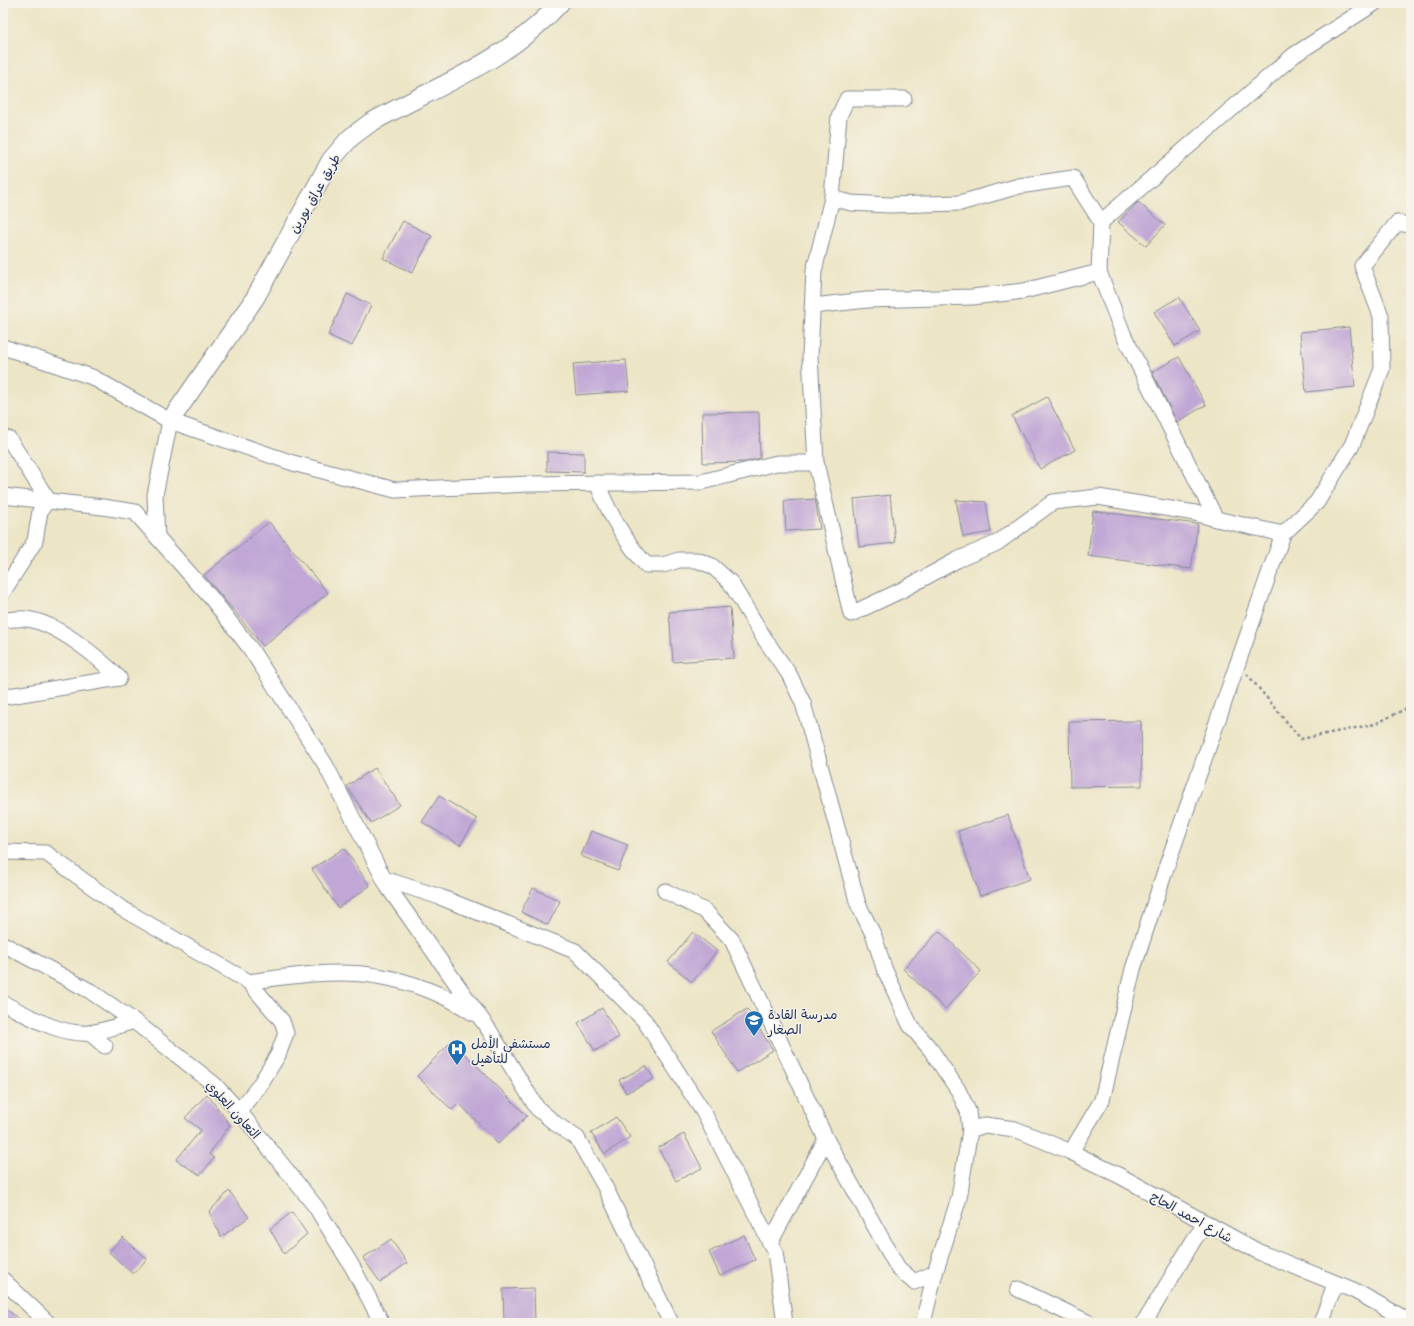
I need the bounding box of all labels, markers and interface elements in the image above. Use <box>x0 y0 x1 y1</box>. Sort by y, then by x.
street label: طريق عراق بورين <box>284 150 344 236</box>
place label: مدرسة القادة الصغار <box>767 1004 837 1038</box>
school or university icon: مدرسة القادة الصغار <box>743 1009 765 1037</box>
place label: مستشفى الأمل للتأهيل <box>471 1033 551 1067</box>
hospital icon: مستشفى الأمل للتأهيل <box>446 1038 468 1066</box>
street label: التعاون العلوي <box>202 1075 266 1143</box>
street label: شارع احمد الحاج <box>1147 1186 1236 1247</box>

